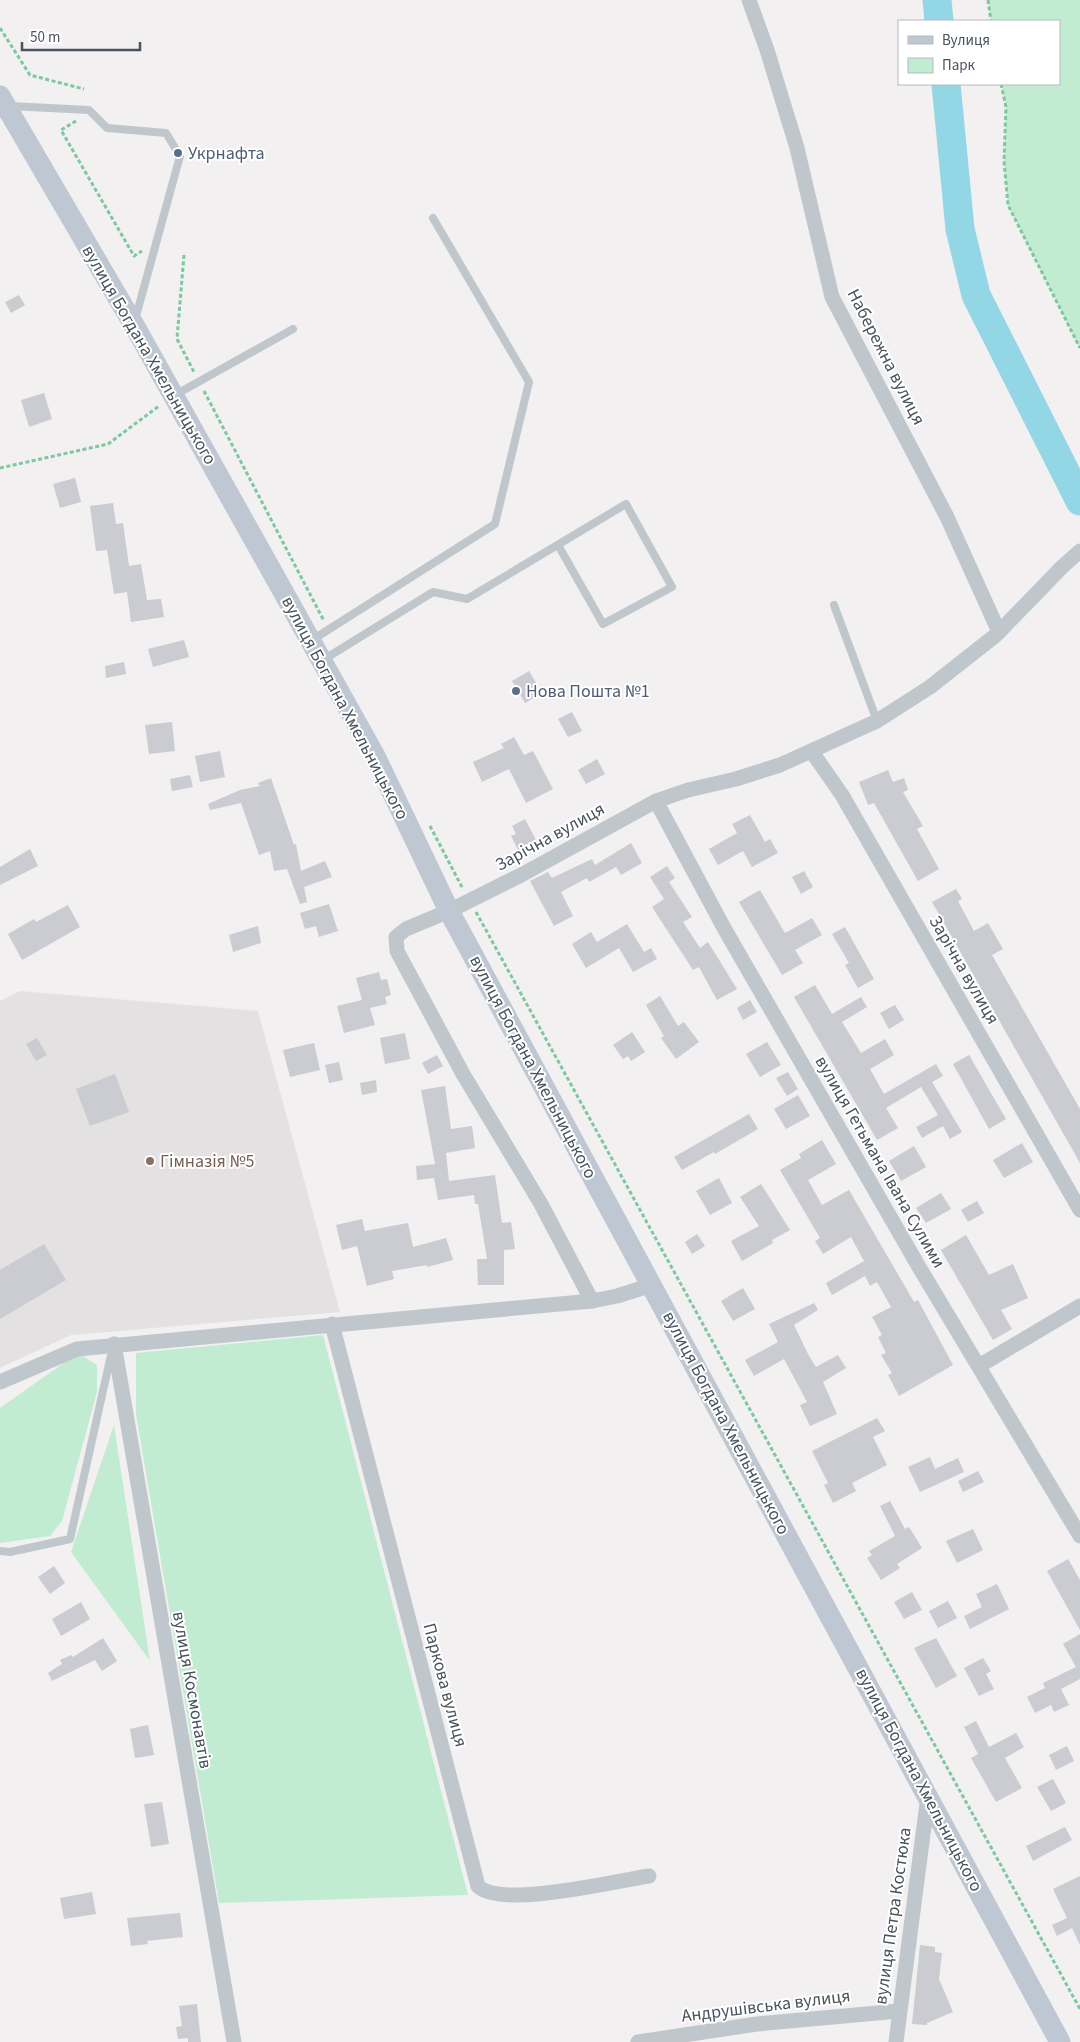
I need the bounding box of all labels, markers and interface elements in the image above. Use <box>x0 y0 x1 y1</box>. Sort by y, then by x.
scale bar <box>22 20 140 52</box>
legend <box>898 20 1060 85</box>
text: 50 m <box>30 27 60 48</box>
text: Вулиця <box>942 30 990 51</box>
text: Парк <box>942 55 976 76</box>
place label: Укрнафта <box>188 141 265 166</box>
marker: Укрнафта <box>172 147 184 159</box>
street label: вулиця Богдана Хмельницького <box>76 240 222 470</box>
street label: Набережна вулиця <box>841 285 931 429</box>
street label: вулиця Богдана Хмельницького <box>275 592 415 824</box>
place label: Нова Пошта №1 <box>526 679 650 704</box>
marker: Нова Пошта №1 <box>510 685 522 697</box>
street label: Зарічна вулиця <box>491 797 609 877</box>
street label: Зарічна вулиця <box>923 911 1005 1029</box>
street label: вулиця Богдана Хмельницького <box>463 951 603 1183</box>
street label: вулиця Гетьмана Івана Сулими <box>809 1051 951 1273</box>
place label: Гімназія №5 <box>160 1149 255 1174</box>
marker: Гімназія №5 <box>144 1155 156 1167</box>
street label: вулиця Богдана Хмельницького <box>656 1307 796 1539</box>
street label: вулиця Космонавтів <box>166 1609 218 1771</box>
street label: Паркова вулиця <box>416 1620 474 1750</box>
street label: вулиця Богдана Хмельницького <box>849 1664 989 1896</box>
street label: вулиця Петра Костюка <box>868 1826 918 2006</box>
street label: Андрушівська вулиця <box>680 1983 852 2029</box>

